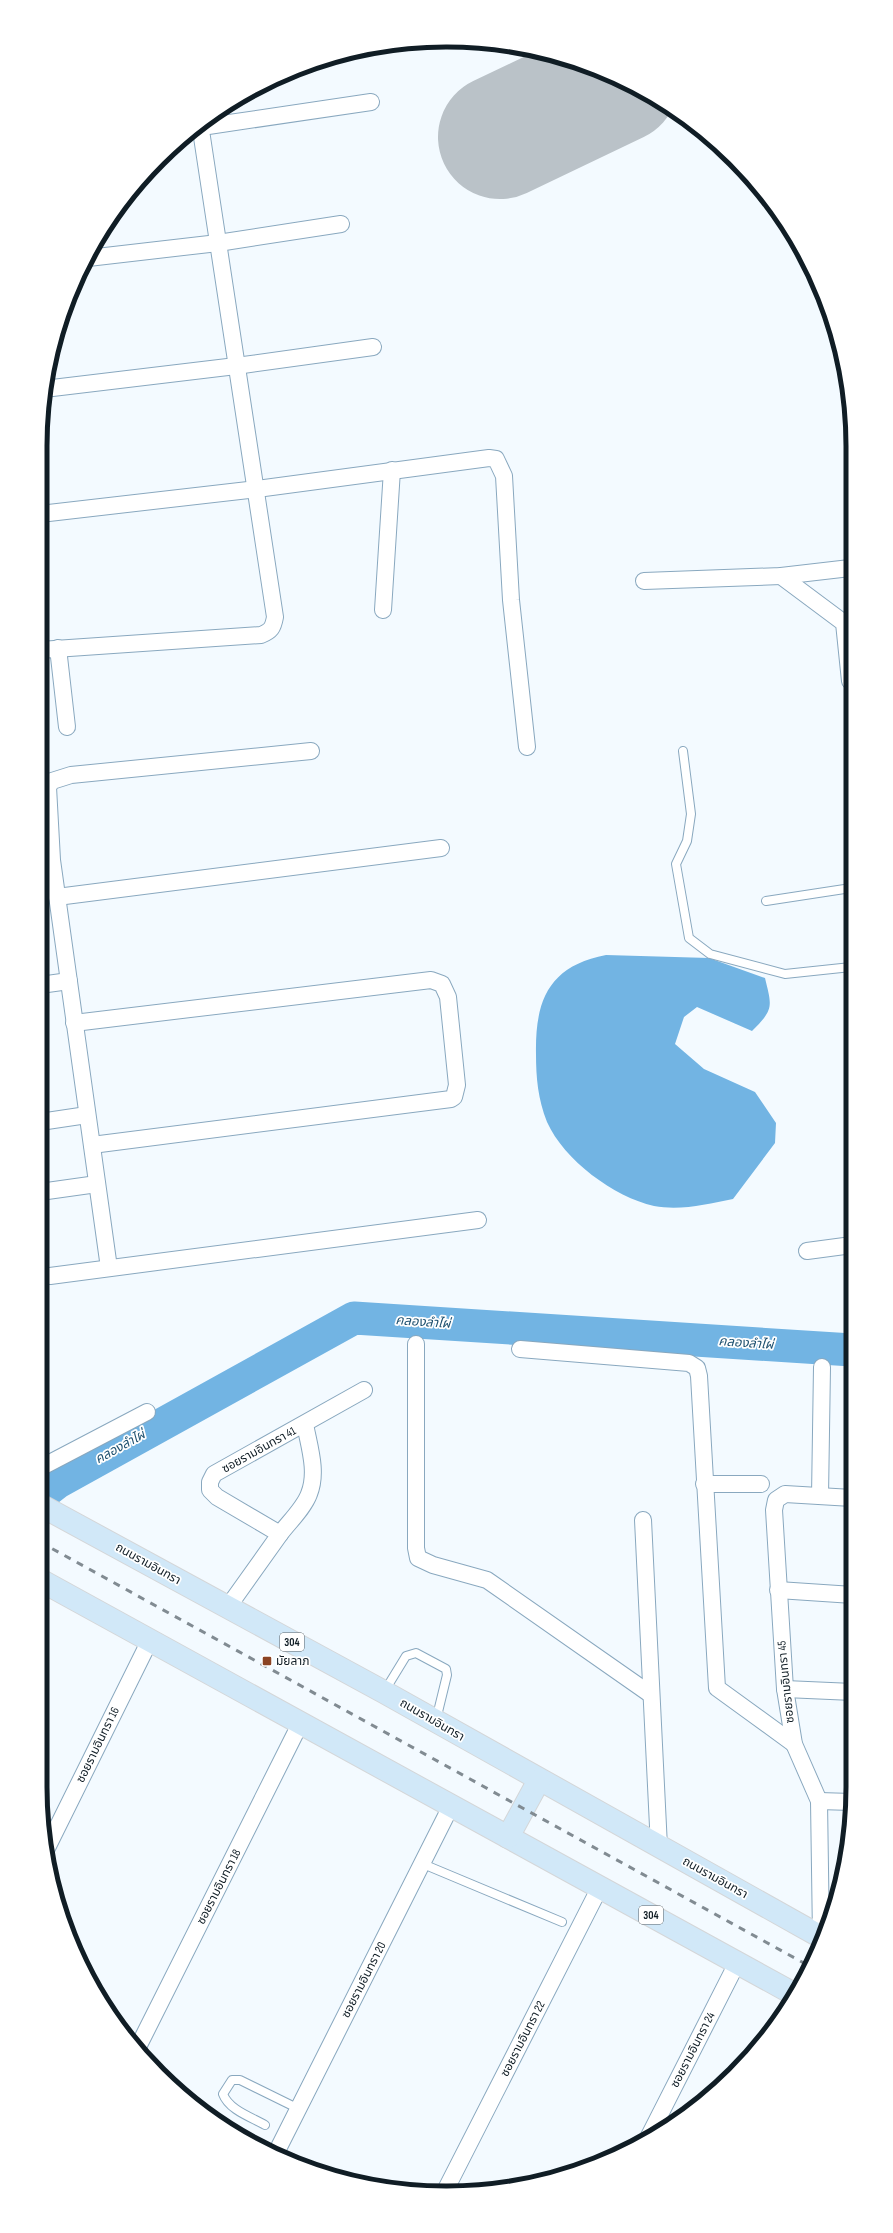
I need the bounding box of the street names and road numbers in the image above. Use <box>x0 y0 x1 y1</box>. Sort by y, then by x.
street label: ซอยรามอินทรา 41 <box>219 1423 299 1476</box>
street label: ถนนรามอินทรา <box>113 1540 183 1588</box>
road number: 304 <box>280 1633 304 1651</box>
street label: ซอยรามอินทรา 45 <box>774 1640 798 1724</box>
street label: ถนนรามอินทรา <box>397 1695 467 1745</box>
street label: ซอยรามอินทรา 16 <box>73 1705 123 1785</box>
street label: ซอยรามอินทรา 18 <box>194 1847 244 1927</box>
street label: ถนนรามอินทรา <box>680 1854 750 1902</box>
road number: 304 <box>639 1906 663 1924</box>
street label: ซอยรามอินทรา 20 <box>338 1939 390 2021</box>
street label: ซอยรามอินทรา 22 <box>498 1999 549 2079</box>
street label: ซอยรามอินทรา 24 <box>668 2010 718 2090</box>

